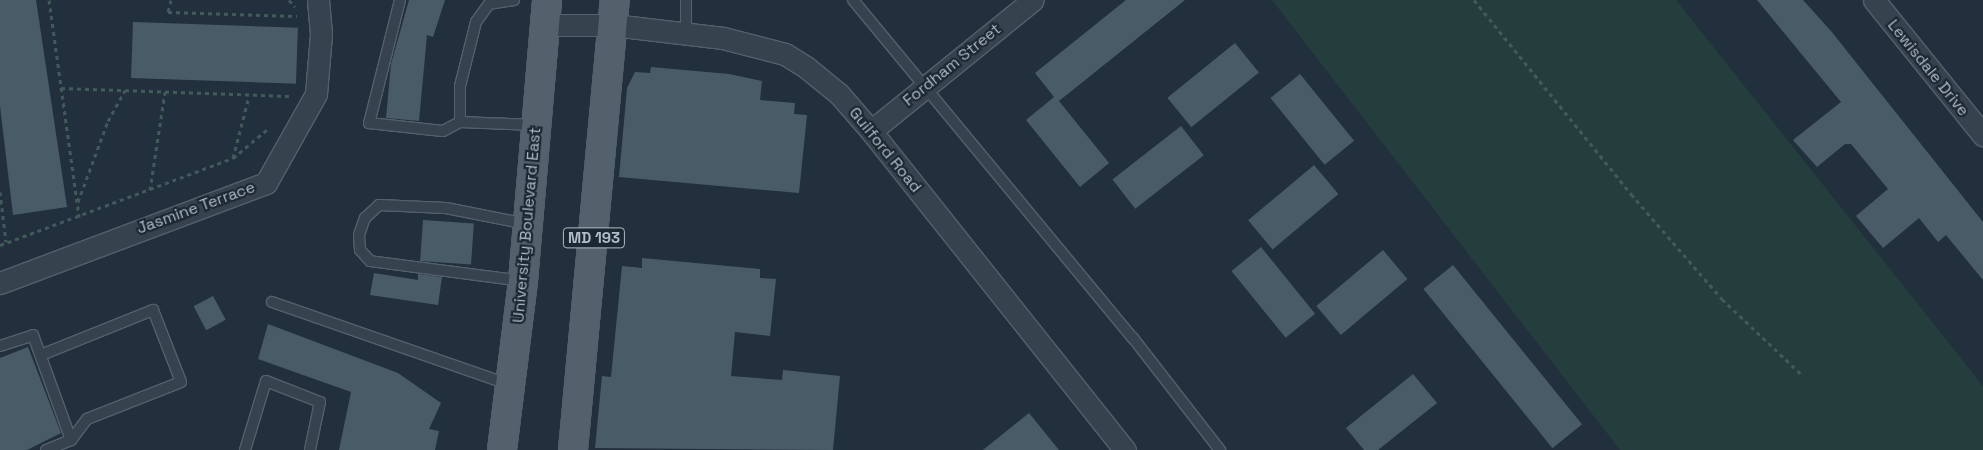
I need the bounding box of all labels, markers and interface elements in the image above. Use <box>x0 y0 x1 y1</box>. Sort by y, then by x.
street label: Lewisdale Drive <box>1883 16 1973 120</box>
street label: Fordham Street <box>899 20 1005 110</box>
street label: Guilford Road <box>845 103 925 197</box>
street label: University Boulevard East <box>509 126 545 324</box>
street label: Jasmine Terrace <box>134 178 258 238</box>
road number: MD 193 <box>563 226 625 250</box>

